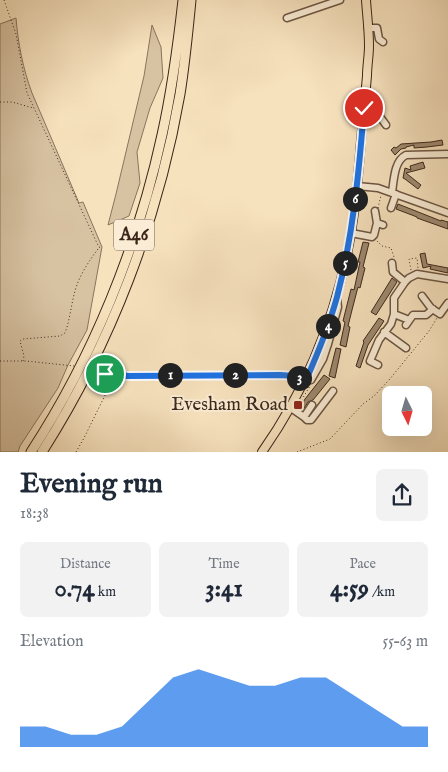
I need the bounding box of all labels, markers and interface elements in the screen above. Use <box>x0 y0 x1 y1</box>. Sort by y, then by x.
pin <box>343 87 385 129</box>
icon: check <box>350 94 378 122</box>
pin: 6 <box>342 186 368 212</box>
text: 6 <box>353 190 358 208</box>
road number: A46 <box>114 220 154 250</box>
pin: 5 <box>332 250 358 276</box>
text: 5 <box>343 254 348 272</box>
pin: 4 <box>316 314 340 338</box>
text: 4 <box>325 317 332 335</box>
pin <box>84 353 126 395</box>
icon: arrive <box>91 360 119 388</box>
pin: 1 <box>158 362 182 388</box>
pin: 2 <box>222 362 248 388</box>
text: 1 <box>168 366 173 384</box>
text: 2 <box>232 366 239 384</box>
pin: 3 <box>286 366 312 390</box>
text: 3 <box>297 369 302 387</box>
north arrow <box>382 386 432 436</box>
map controls <box>382 386 432 436</box>
place label: Evesham Road <box>171 393 289 417</box>
marker: Evesham Road <box>292 399 304 411</box>
text: Evening run <box>20 467 163 502</box>
button: share <box>376 469 428 521</box>
text: 18:38 <box>20 504 49 524</box>
text: Distance <box>60 555 111 573</box>
text: Time <box>208 555 240 573</box>
text: Pace <box>349 555 376 573</box>
text: 0.74 <box>55 573 95 605</box>
text: 3:41 <box>205 573 243 605</box>
text: 4:59 <box>330 573 369 605</box>
text: km <box>95 583 116 601</box>
text: /km <box>369 583 395 601</box>
text: Elevation <box>20 632 83 652</box>
text: 55–63 m <box>382 632 428 652</box>

